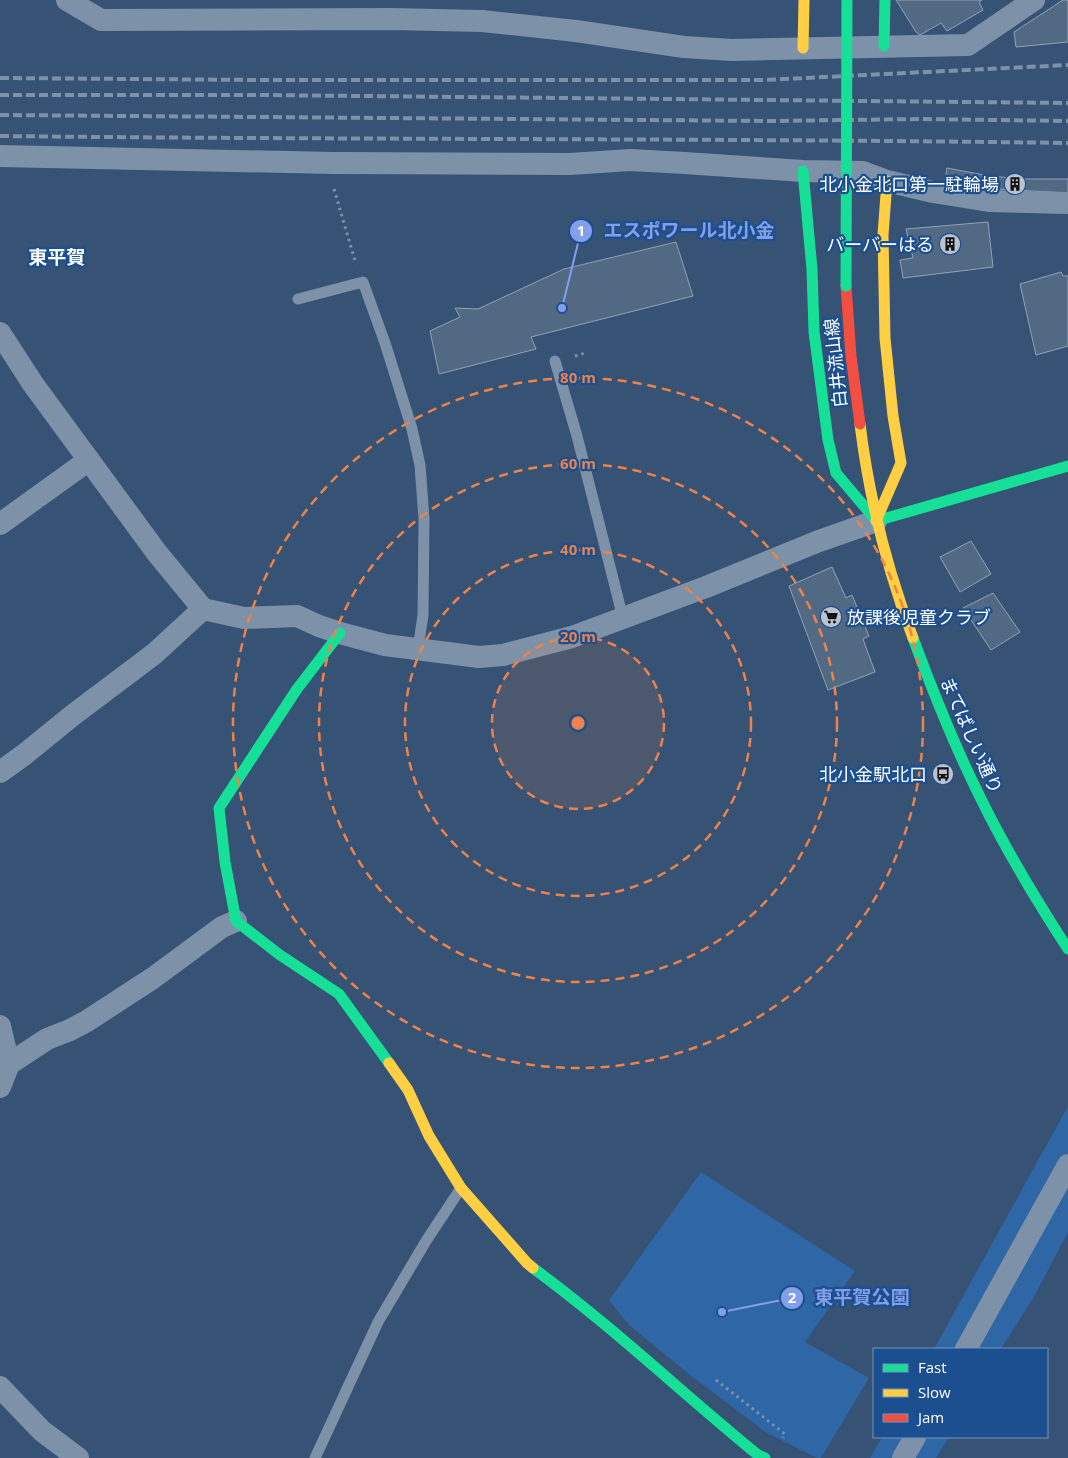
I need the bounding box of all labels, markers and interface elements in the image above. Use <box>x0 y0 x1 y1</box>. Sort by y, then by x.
place label: 北小金北口第一駐輪場 <box>819 172 999 196</box>
building icon: 北小金北口第一駐輪場 <box>1003 172 1027 196</box>
callout: エスポワール北小金 <box>568 214 784 248</box>
text: エスポワール北小金 <box>603 217 775 243</box>
text: 1 <box>577 220 585 240</box>
place label: バーバーはる <box>826 232 934 256</box>
building icon: バーバーはる <box>938 232 962 256</box>
district label: 東平賀 <box>28 244 86 270</box>
street label: 白井流山線 <box>818 317 852 409</box>
text: 80 m <box>560 367 596 387</box>
text: 60 m <box>560 453 596 473</box>
text: 40 m <box>560 539 596 559</box>
supermarket icon: 放課後児童クラブ <box>819 605 843 629</box>
place label: 放課後児童クラブ <box>847 605 991 629</box>
text: 20 m <box>560 626 596 646</box>
street label: まてばしい通り <box>935 673 1009 797</box>
centre of rings <box>569 714 587 732</box>
place label: 北小金駅北口 <box>819 762 927 786</box>
bus stop icon: 北小金駅北口 <box>931 762 955 786</box>
callout: 東平賀公園 <box>780 1281 920 1315</box>
text: 東平賀公園 <box>814 1284 910 1310</box>
text: 2 <box>788 1287 797 1307</box>
legend <box>873 1348 1048 1438</box>
text: Fast <box>918 1357 947 1377</box>
text: Slow <box>918 1382 951 1402</box>
text: Jam <box>916 1407 944 1427</box>

